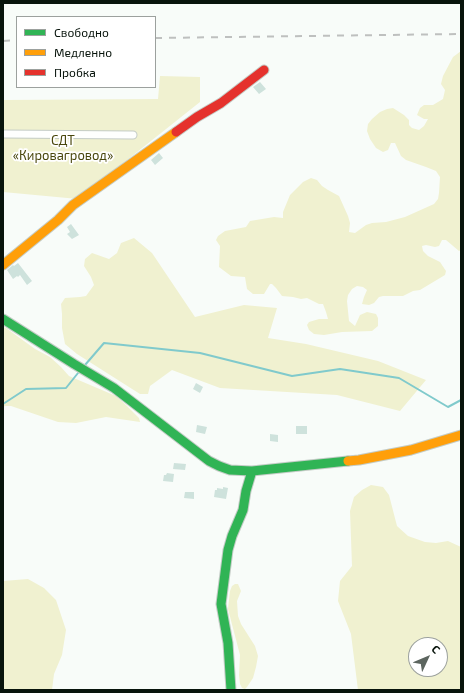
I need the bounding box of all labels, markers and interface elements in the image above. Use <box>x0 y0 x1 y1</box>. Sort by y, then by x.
legend <box>16 16 156 88</box>
text: Свободно <box>54 25 109 39</box>
text: Медленно <box>54 45 112 59</box>
text: Пробка <box>54 65 96 79</box>
park label: СДТ «Кировагровод» <box>13 133 113 164</box>
north arrow <box>408 637 448 677</box>
text: С <box>429 642 443 656</box>

